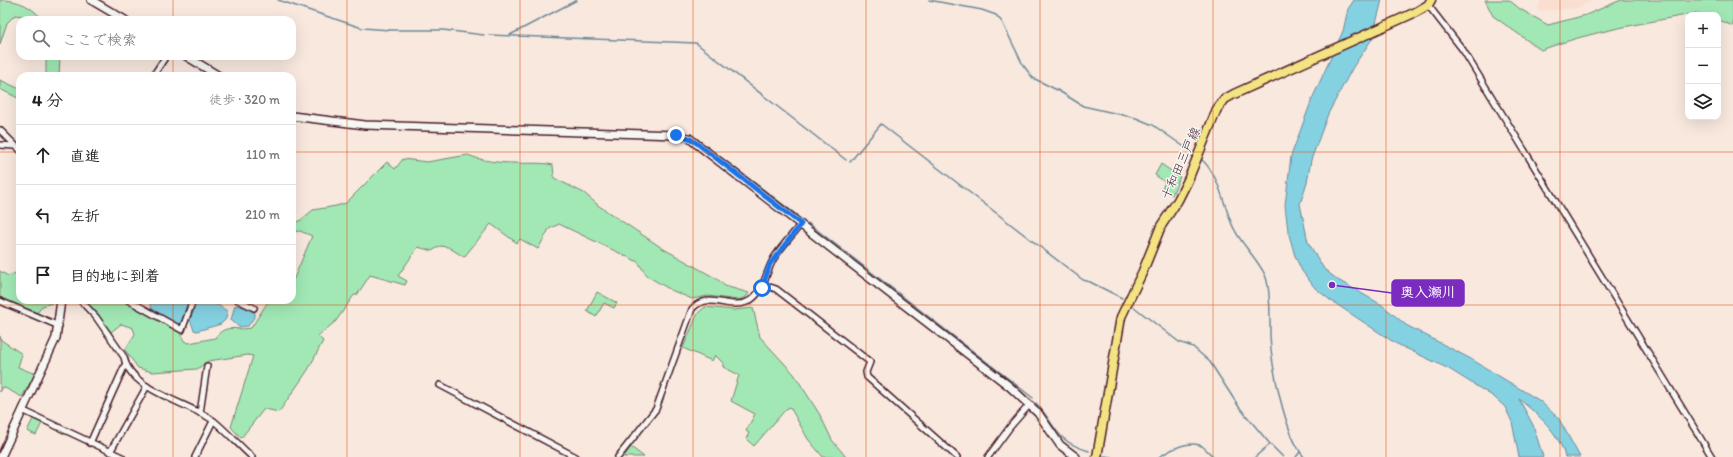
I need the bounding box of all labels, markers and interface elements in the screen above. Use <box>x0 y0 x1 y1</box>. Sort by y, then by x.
map controls <box>1685 12 1721 120</box>
button: + <box>1685 12 1721 48</box>
search box <box>16 16 296 60</box>
icon: search <box>30 27 52 49</box>
text: ここで検索 <box>62 31 137 49</box>
button: − <box>1685 48 1721 84</box>
button: layers <box>1685 84 1721 120</box>
text: 4 分 <box>32 90 63 110</box>
text: 徒歩 · 320 m <box>209 92 280 107</box>
street label: 十和田三戸線 <box>1158 124 1204 202</box>
route end <box>667 126 685 144</box>
icon: ahead <box>32 144 54 166</box>
text: 直進 <box>70 147 100 165</box>
text: 110 m <box>246 147 280 162</box>
icon: left <box>32 204 54 226</box>
text: 左折 <box>70 207 100 225</box>
text: 210 m <box>245 207 280 222</box>
icon: arrive <box>32 264 54 286</box>
text: 目的地に到着 <box>70 267 160 285</box>
route start <box>753 279 771 297</box>
callout: 奥入瀬川 <box>1392 280 1464 306</box>
text: 奥入瀬川 <box>1400 284 1456 301</box>

